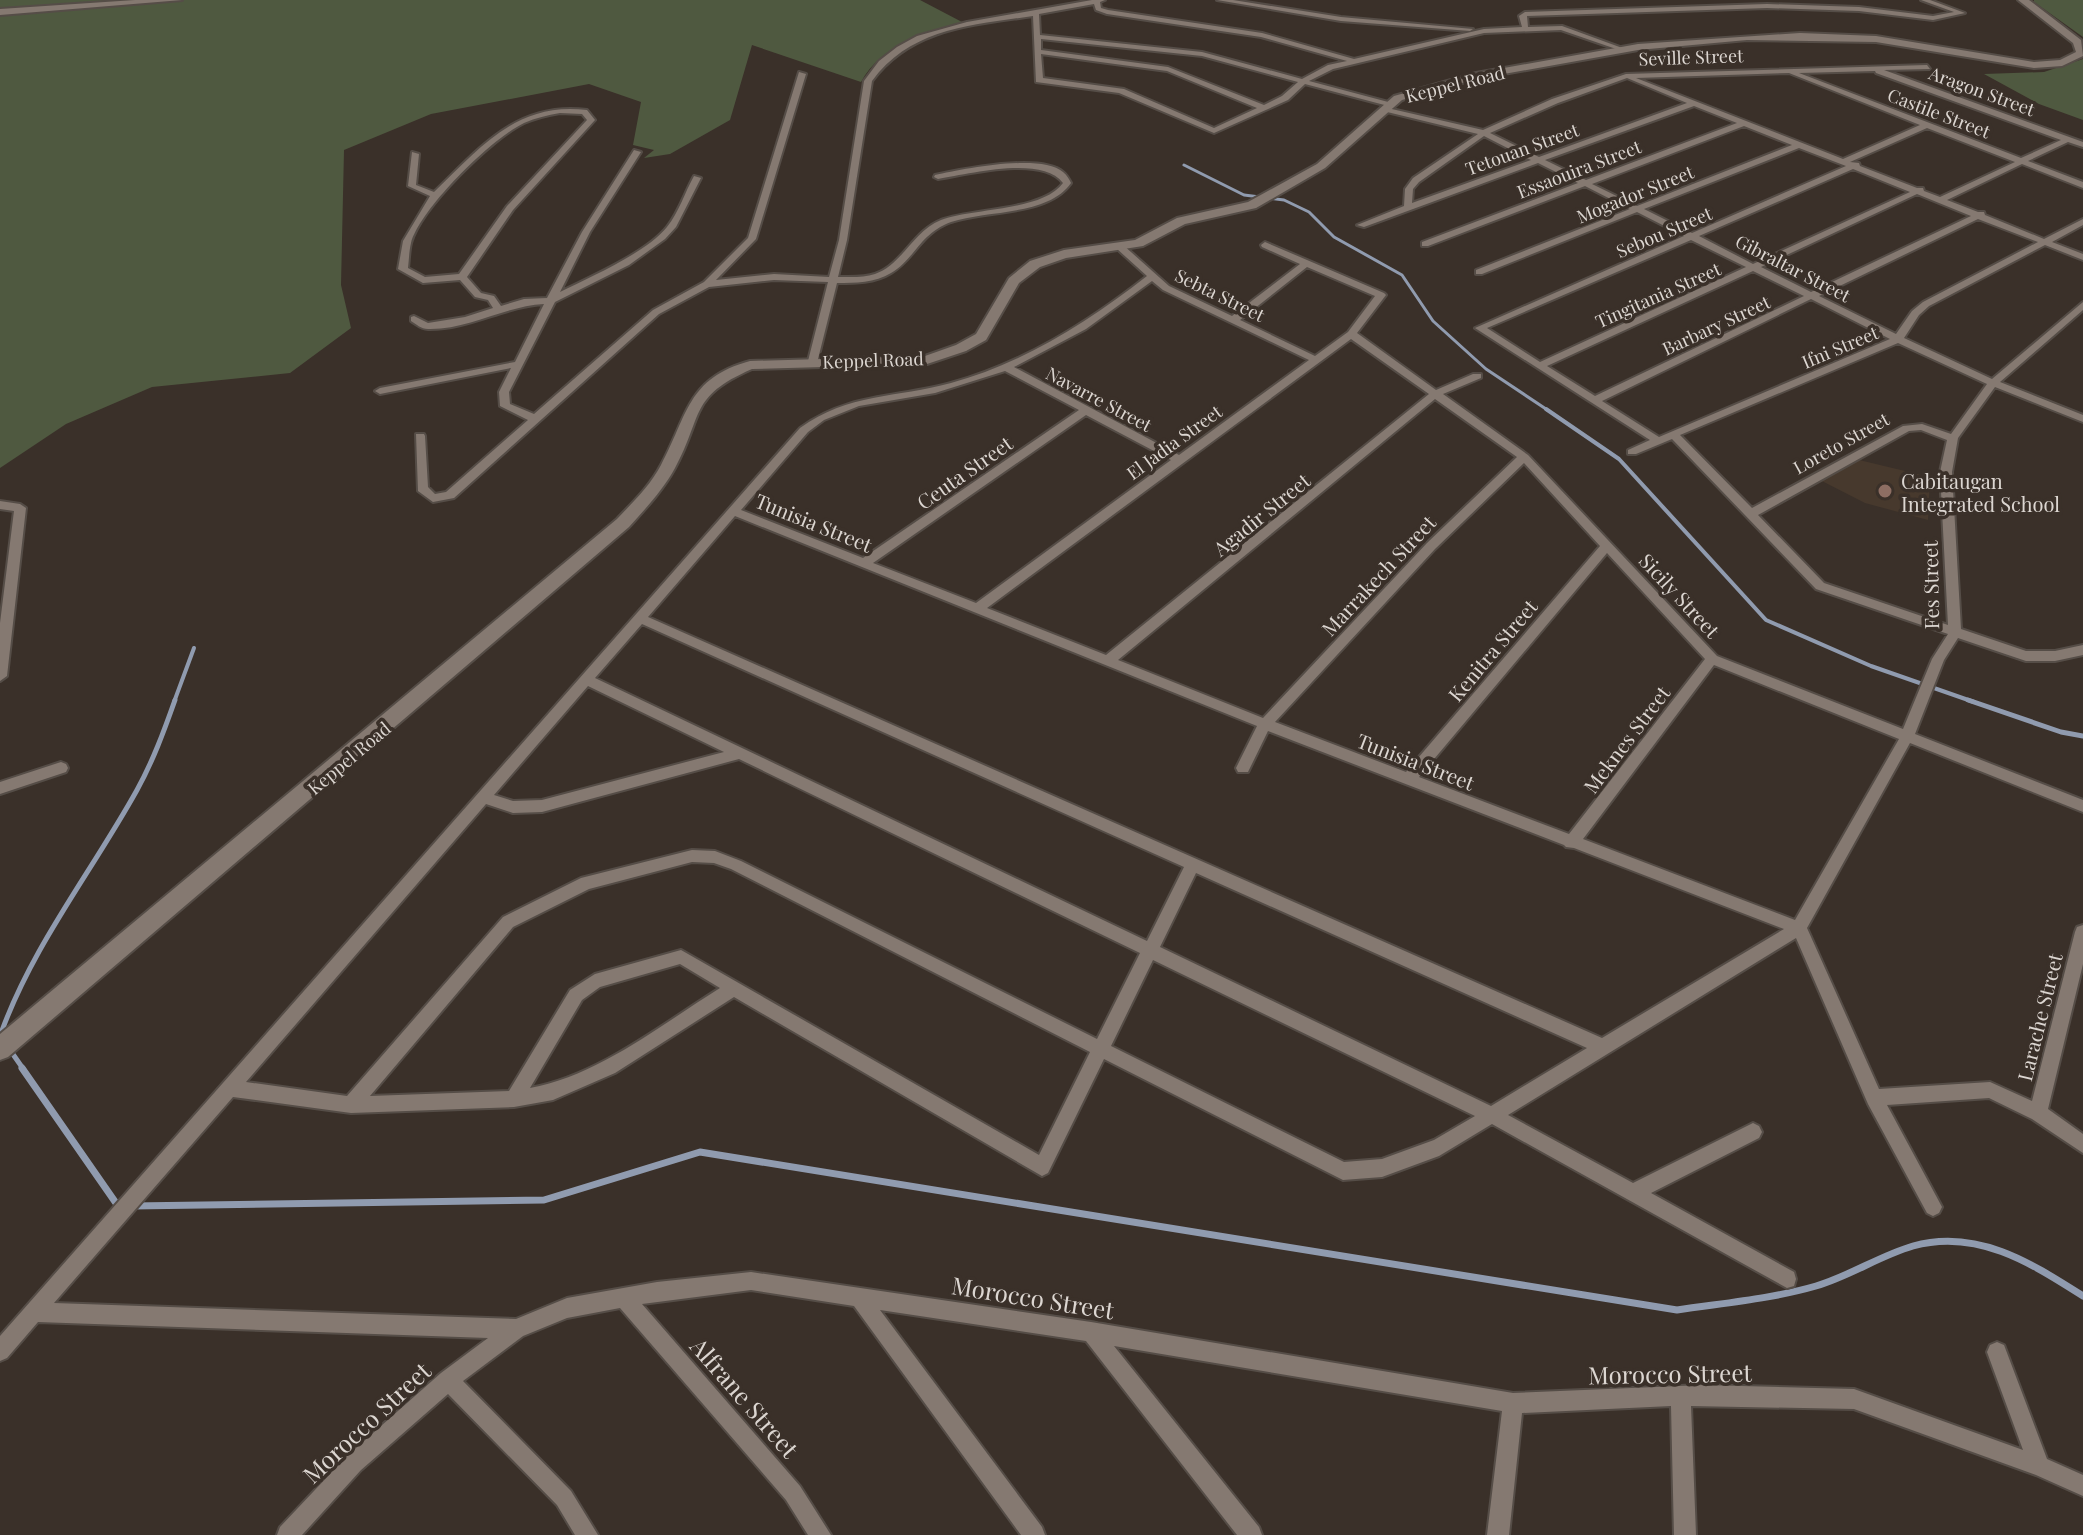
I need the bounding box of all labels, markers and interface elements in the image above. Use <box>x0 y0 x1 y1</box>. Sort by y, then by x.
street label: Seville Street <box>1638 43 1744 71</box>
street label: Keppel Road <box>1403 60 1508 108</box>
street label: Aragon Street <box>1925 60 2039 121</box>
street label: Castile Street <box>1884 82 1994 144</box>
street label: Tetouan Street <box>1462 117 1582 181</box>
street label: Essaouira Street <box>1513 134 1645 204</box>
street label: Mogador Street <box>1573 159 1698 228</box>
street label: Sebou Street <box>1612 201 1716 263</box>
street label: Gibraltar Street <box>1731 229 1855 308</box>
street label: Tingitania Street <box>1592 256 1725 333</box>
street label: Sebta Street <box>1171 263 1269 327</box>
street label: Barbary Street <box>1658 289 1774 360</box>
street label: Ifni Street <box>1798 320 1882 374</box>
street label: Keppel Road <box>822 346 925 374</box>
street label: Navarre Street <box>1042 361 1157 437</box>
street label: El Jadia Street <box>1122 399 1227 485</box>
street label: Loreto Street <box>1789 406 1894 479</box>
street label: Ceuta Street <box>911 429 1018 515</box>
street label: Agadir Street <box>1206 466 1316 562</box>
place label: Cabitaugan Integrated School <box>1901 467 2060 517</box>
marker: Cabitaugan Integrated School <box>1876 482 1894 500</box>
street label: Tunisia Street <box>752 486 877 558</box>
street label: Marrakech Street <box>1315 508 1442 641</box>
street label: Fes Street <box>1916 540 1944 630</box>
street label: Sicily Street <box>1634 547 1727 644</box>
street label: Kenitra Street <box>1441 593 1543 707</box>
street label: Meknes Street <box>1577 679 1676 798</box>
street label: Keppel Road <box>302 716 396 800</box>
street label: Tunisia Street <box>1353 726 1479 796</box>
street label: Larache Street <box>2010 949 2068 1084</box>
street label: Morocco Street <box>950 1268 1117 1326</box>
street label: Alfrane Street <box>683 1329 806 1464</box>
street label: Morocco Street <box>295 1354 437 1490</box>
street label: Morocco Street <box>1588 1356 1753 1390</box>

